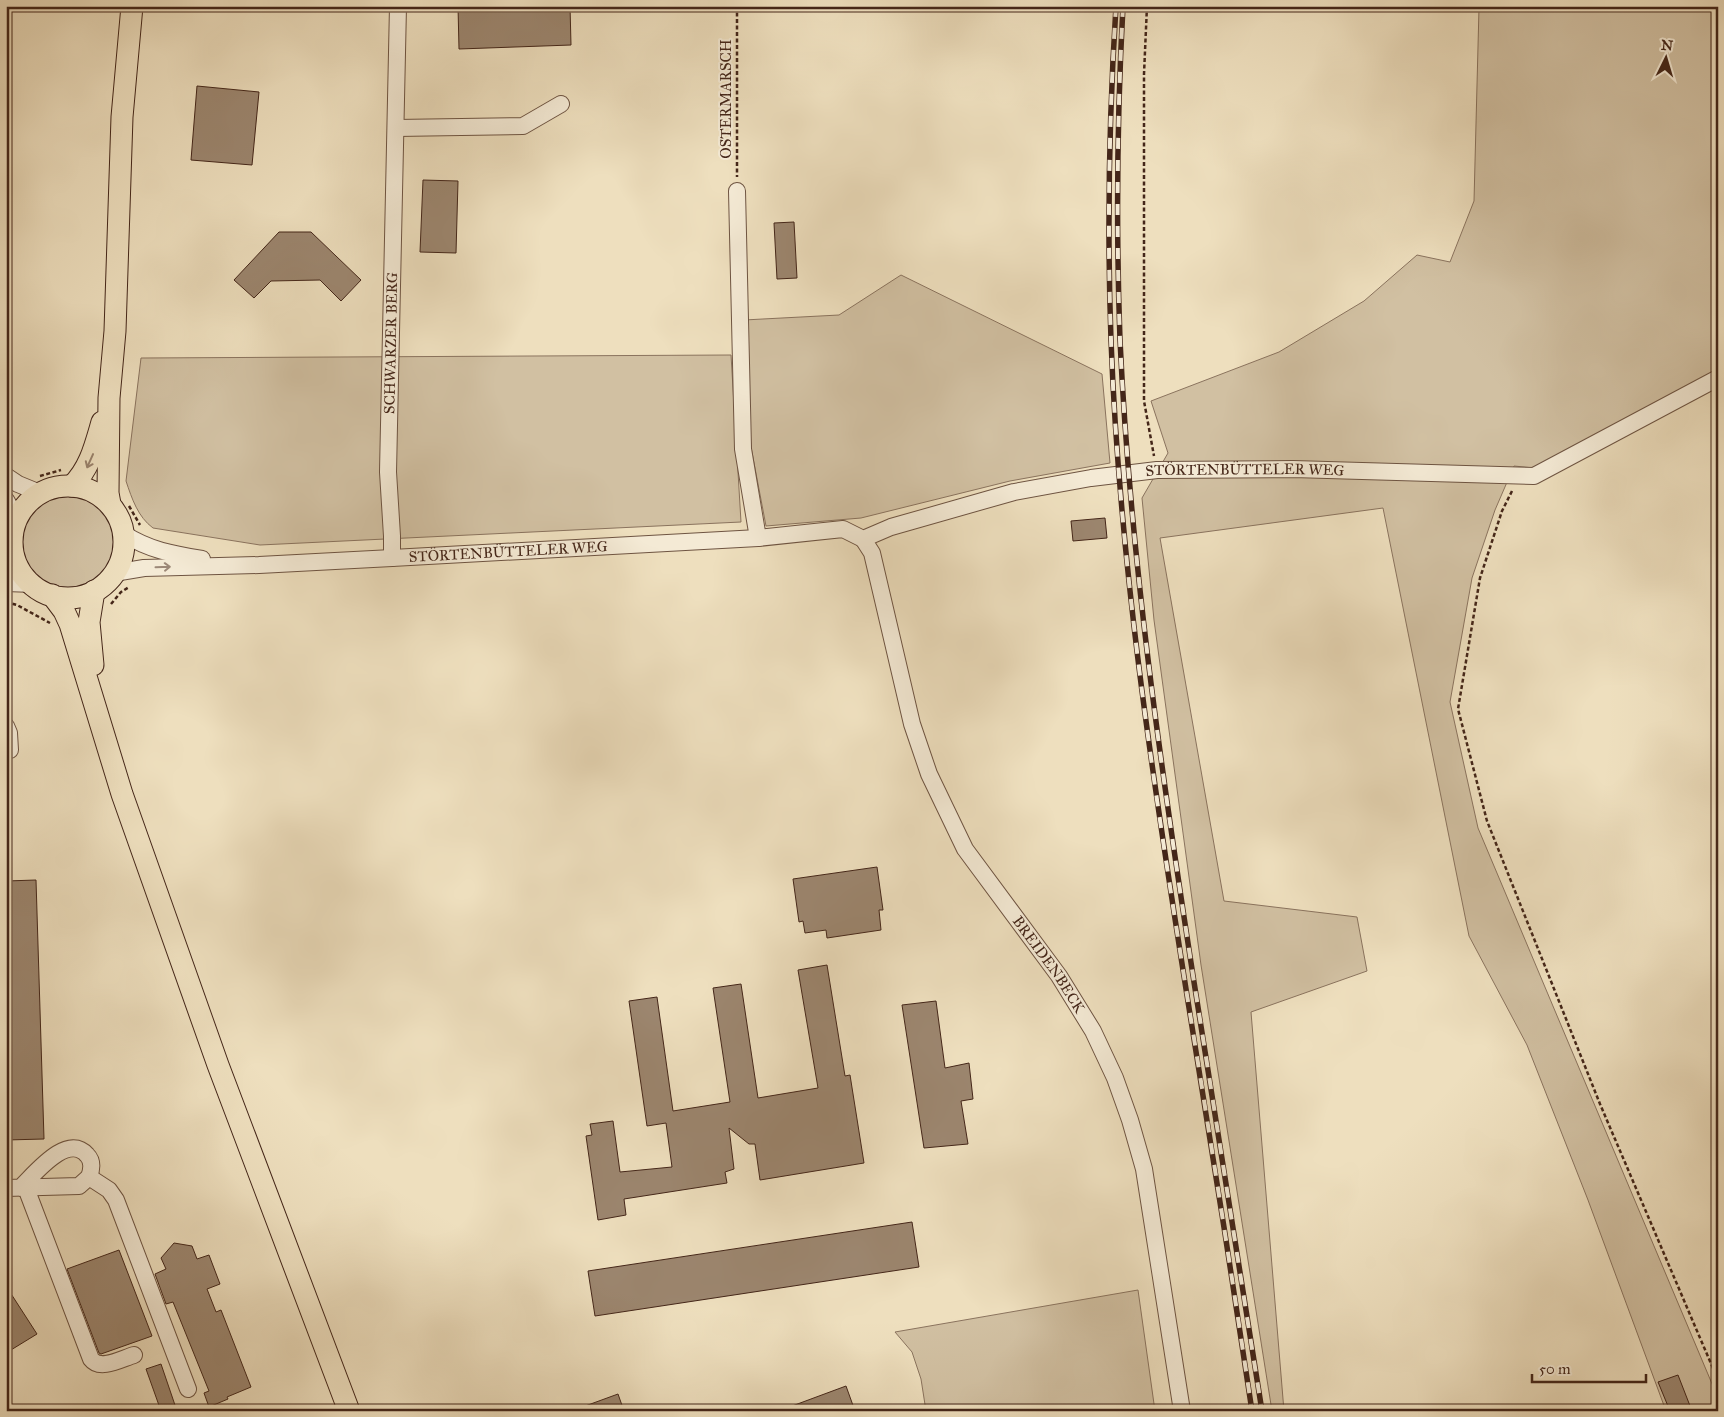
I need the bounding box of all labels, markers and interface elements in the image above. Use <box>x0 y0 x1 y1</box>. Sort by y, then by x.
north arrow <box>1642 32 1692 82</box>
text: N <box>1660 37 1674 55</box>
street label: OSTERMARSCH <box>717 39 735 159</box>
street label: SCHWARZER BERG <box>380 272 401 414</box>
one-way arrow <box>84 453 94 468</box>
street label: STÖRTENBÜTTELER WEG <box>1144 459 1345 480</box>
street label: STÖRTENBÜTTELER WEG <box>408 537 608 566</box>
one-way arrow <box>154 563 170 572</box>
street label: BREIDENBECK <box>1009 912 1089 1017</box>
scale bar <box>1532 1352 1645 1384</box>
text: 50 m <box>1539 1360 1571 1378</box>

